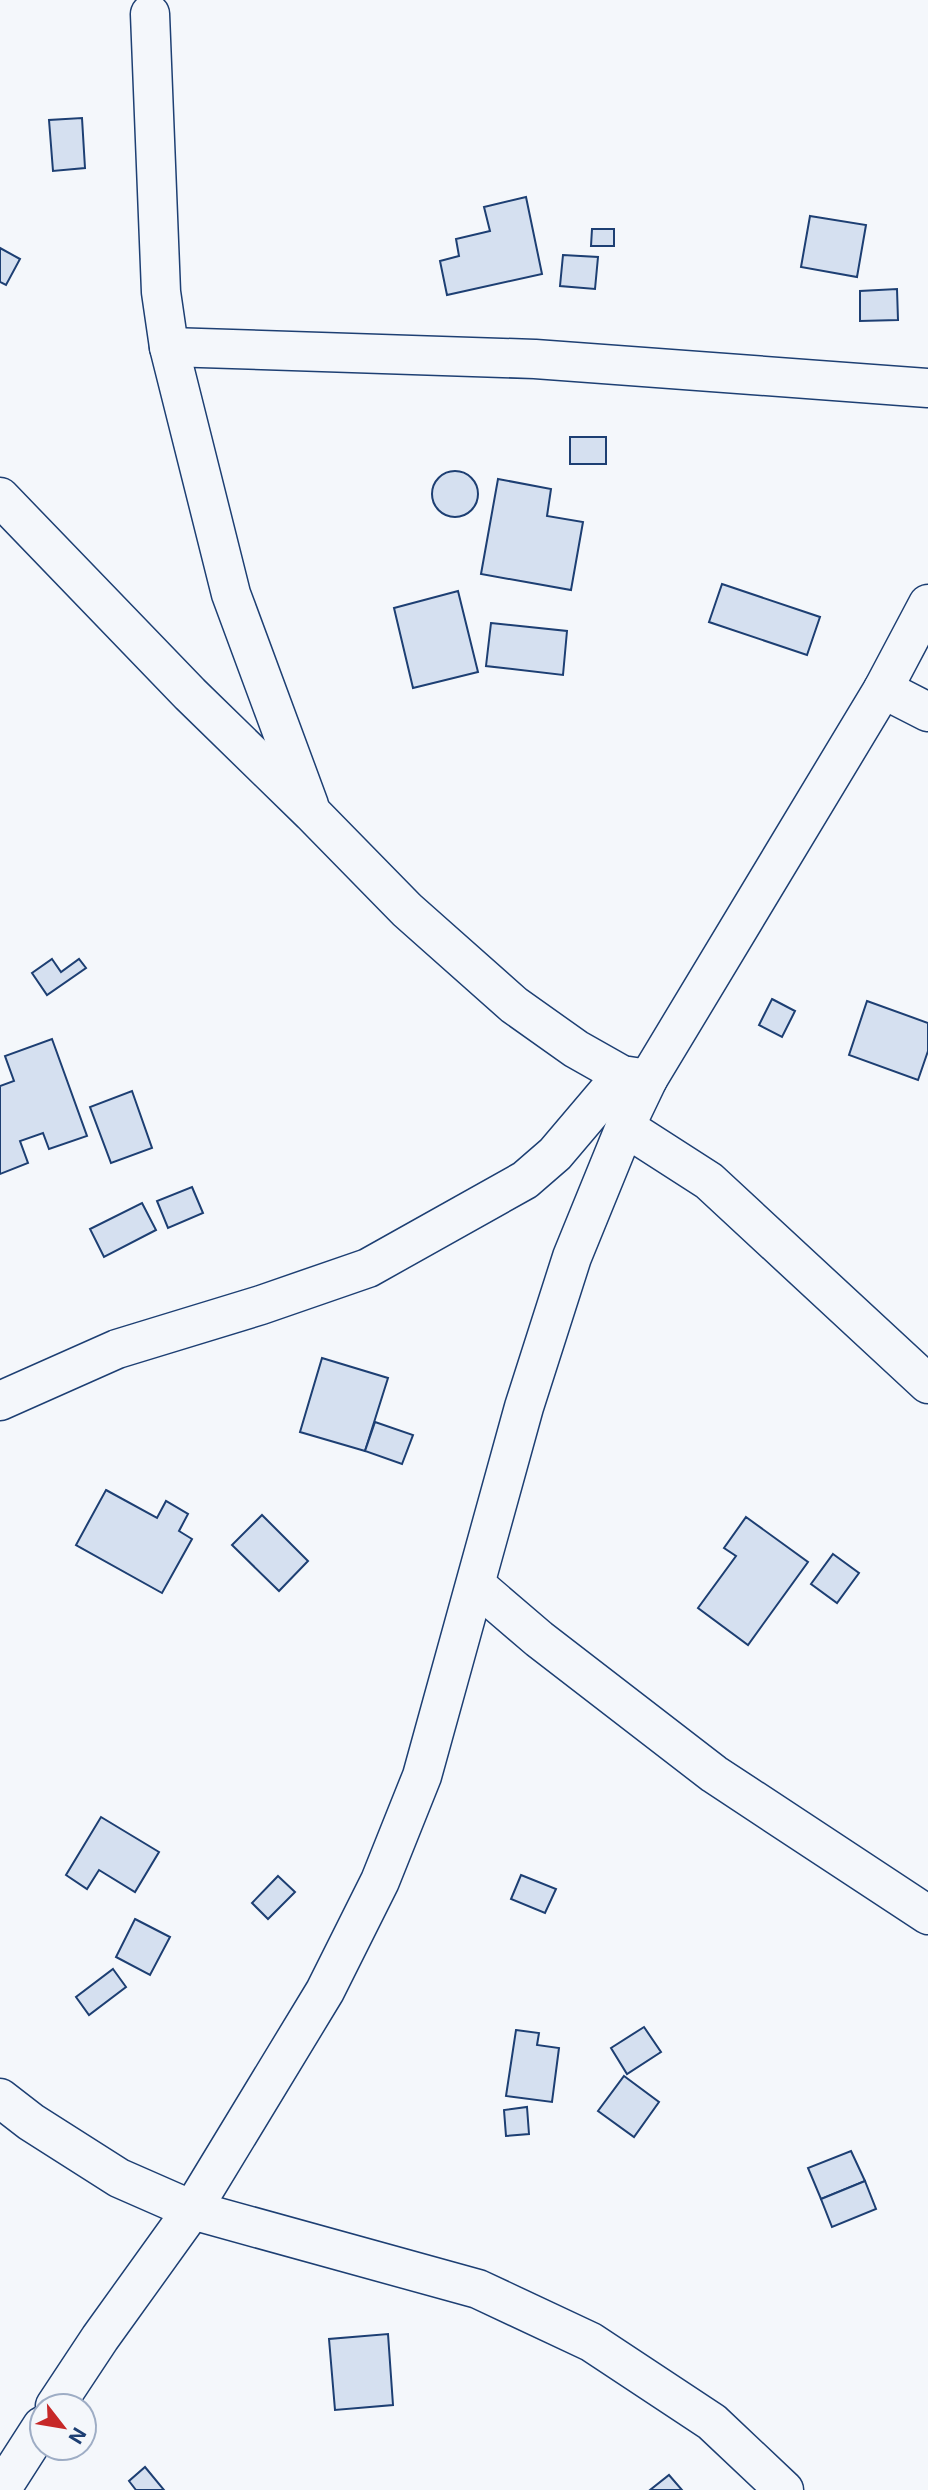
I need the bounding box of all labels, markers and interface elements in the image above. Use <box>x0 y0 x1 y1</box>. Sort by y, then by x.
north arrow <box>28 2392 98 2462</box>
text: N <box>64 2423 91 2448</box>

